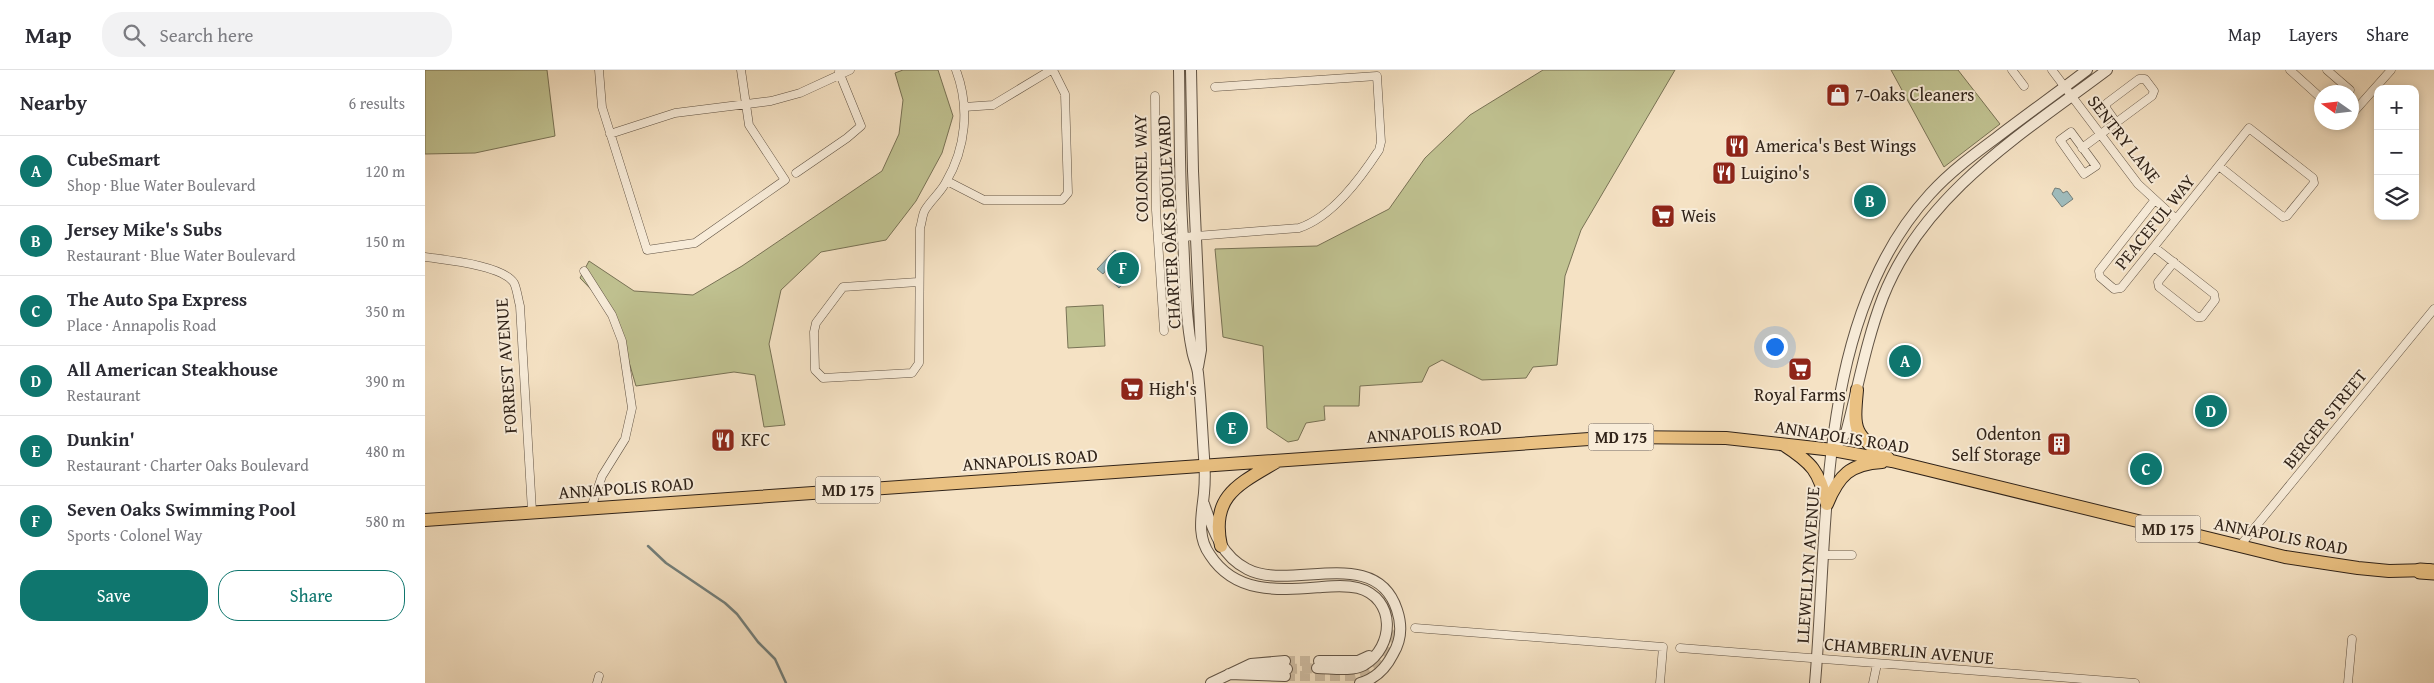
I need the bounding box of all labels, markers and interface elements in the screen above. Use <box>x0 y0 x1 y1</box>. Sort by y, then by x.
search box <box>102 12 452 57</box>
text: Map <box>25 17 72 52</box>
icon: search <box>120 21 148 49</box>
text: Search here <box>160 21 253 49</box>
text: Map <box>2228 21 2261 48</box>
text: Layers <box>2289 21 2338 48</box>
text: Share <box>2366 21 2409 48</box>
place label: 7-Oaks Cleaners <box>1855 81 1974 108</box>
shop icon: 7-Oaks Cleaners <box>1825 82 1851 108</box>
north arrow <box>2314 85 2359 130</box>
map controls <box>2374 85 2419 220</box>
button: + <box>2374 85 2419 130</box>
text: Nearby <box>20 87 87 118</box>
street label: SENTRY LANE <box>2081 89 2167 189</box>
text: 6 results <box>348 91 405 115</box>
street label: COLONEL WAY <box>1126 114 1155 222</box>
street label: CHARTER OAKS BOULEVARD <box>1149 114 1188 330</box>
button: − <box>2374 130 2419 175</box>
place label: America's Best Wings <box>1755 132 1916 159</box>
restaurant icon: America's Best Wings <box>1724 133 1750 159</box>
text: CubeSmart <box>67 145 160 173</box>
text: A <box>31 159 41 183</box>
text: 120 m <box>365 159 405 183</box>
place label: Luigino's <box>1741 159 1810 186</box>
restaurant icon: Luigino's <box>1711 160 1737 186</box>
street label: PEACEFUL WAY <box>2108 168 2202 275</box>
text: Shop · Blue Water Boulevard <box>67 173 255 197</box>
button: layers <box>2374 175 2419 220</box>
pin: B <box>1854 182 1886 220</box>
place label: Weis <box>1681 202 1716 229</box>
supermarket icon: Weis <box>1650 203 1676 229</box>
text: Jersey Mike's Subs <box>67 215 222 243</box>
text: B <box>31 229 41 253</box>
text: 150 m <box>365 229 405 253</box>
text: Restaurant · Blue Water Boulevard <box>67 243 295 267</box>
pin: F <box>1107 249 1139 287</box>
text: The Auto Spa Express <box>67 285 247 313</box>
street label: FORREST AVENUE <box>487 297 524 435</box>
text: C <box>31 299 41 323</box>
text: 350 m <box>365 299 405 323</box>
text: Place · Annapolis Road <box>67 313 216 337</box>
your location <box>1762 334 1788 360</box>
pin: A <box>1889 342 1921 380</box>
text: All American Steakhouse <box>67 355 278 383</box>
supermarket icon: Royal Farms <box>1787 356 1813 382</box>
street label: BERGER STREET <box>2276 363 2373 474</box>
text: D <box>31 369 41 393</box>
text: 390 m <box>365 369 405 393</box>
place label: High's <box>1149 375 1197 402</box>
supermarket icon: High's <box>1119 376 1145 402</box>
place label: Royal Farms <box>1754 381 1846 408</box>
text: Restaurant <box>67 383 141 407</box>
pin: D <box>2195 392 2227 430</box>
pin: E <box>1216 409 1248 447</box>
street label: ANNAPOLIS ROAD <box>1365 413 1503 450</box>
street label: ANNAPOLIS ROAD <box>1773 413 1911 460</box>
place label: Odenton Self Storage <box>1951 420 2041 468</box>
road number: MD 175 <box>1589 424 1653 451</box>
text: Dunkin' <box>67 425 135 453</box>
place label: KFC <box>741 426 770 453</box>
restaurant icon: KFC <box>710 427 736 453</box>
building icon: Odenton Self Storage <box>2046 431 2072 457</box>
text: E <box>32 439 40 463</box>
text: 480 m <box>365 439 405 463</box>
street label: ANNAPOLIS ROAD <box>961 441 1099 478</box>
pin: C <box>2130 450 2162 488</box>
text: Restaurant · Charter Oaks Boulevard <box>67 453 309 477</box>
street label: ANNAPOLIS ROAD <box>557 469 695 506</box>
road number: MD 175 <box>815 476 881 504</box>
street label: LLEWELLYN AVENUE <box>1789 486 1826 644</box>
text: Seven Oaks Swimming Pool <box>67 495 296 523</box>
text: F <box>32 509 40 533</box>
text: 580 m <box>365 509 405 533</box>
street label: ANNAPOLIS ROAD <box>2212 509 2350 562</box>
road number: MD 175 <box>2135 516 2201 542</box>
text: Sports · Colonel Way <box>67 523 202 547</box>
button: Save <box>20 570 208 621</box>
button: Share <box>218 570 405 621</box>
street label: CHAMBERLIN AVENUE <box>1823 630 1995 671</box>

